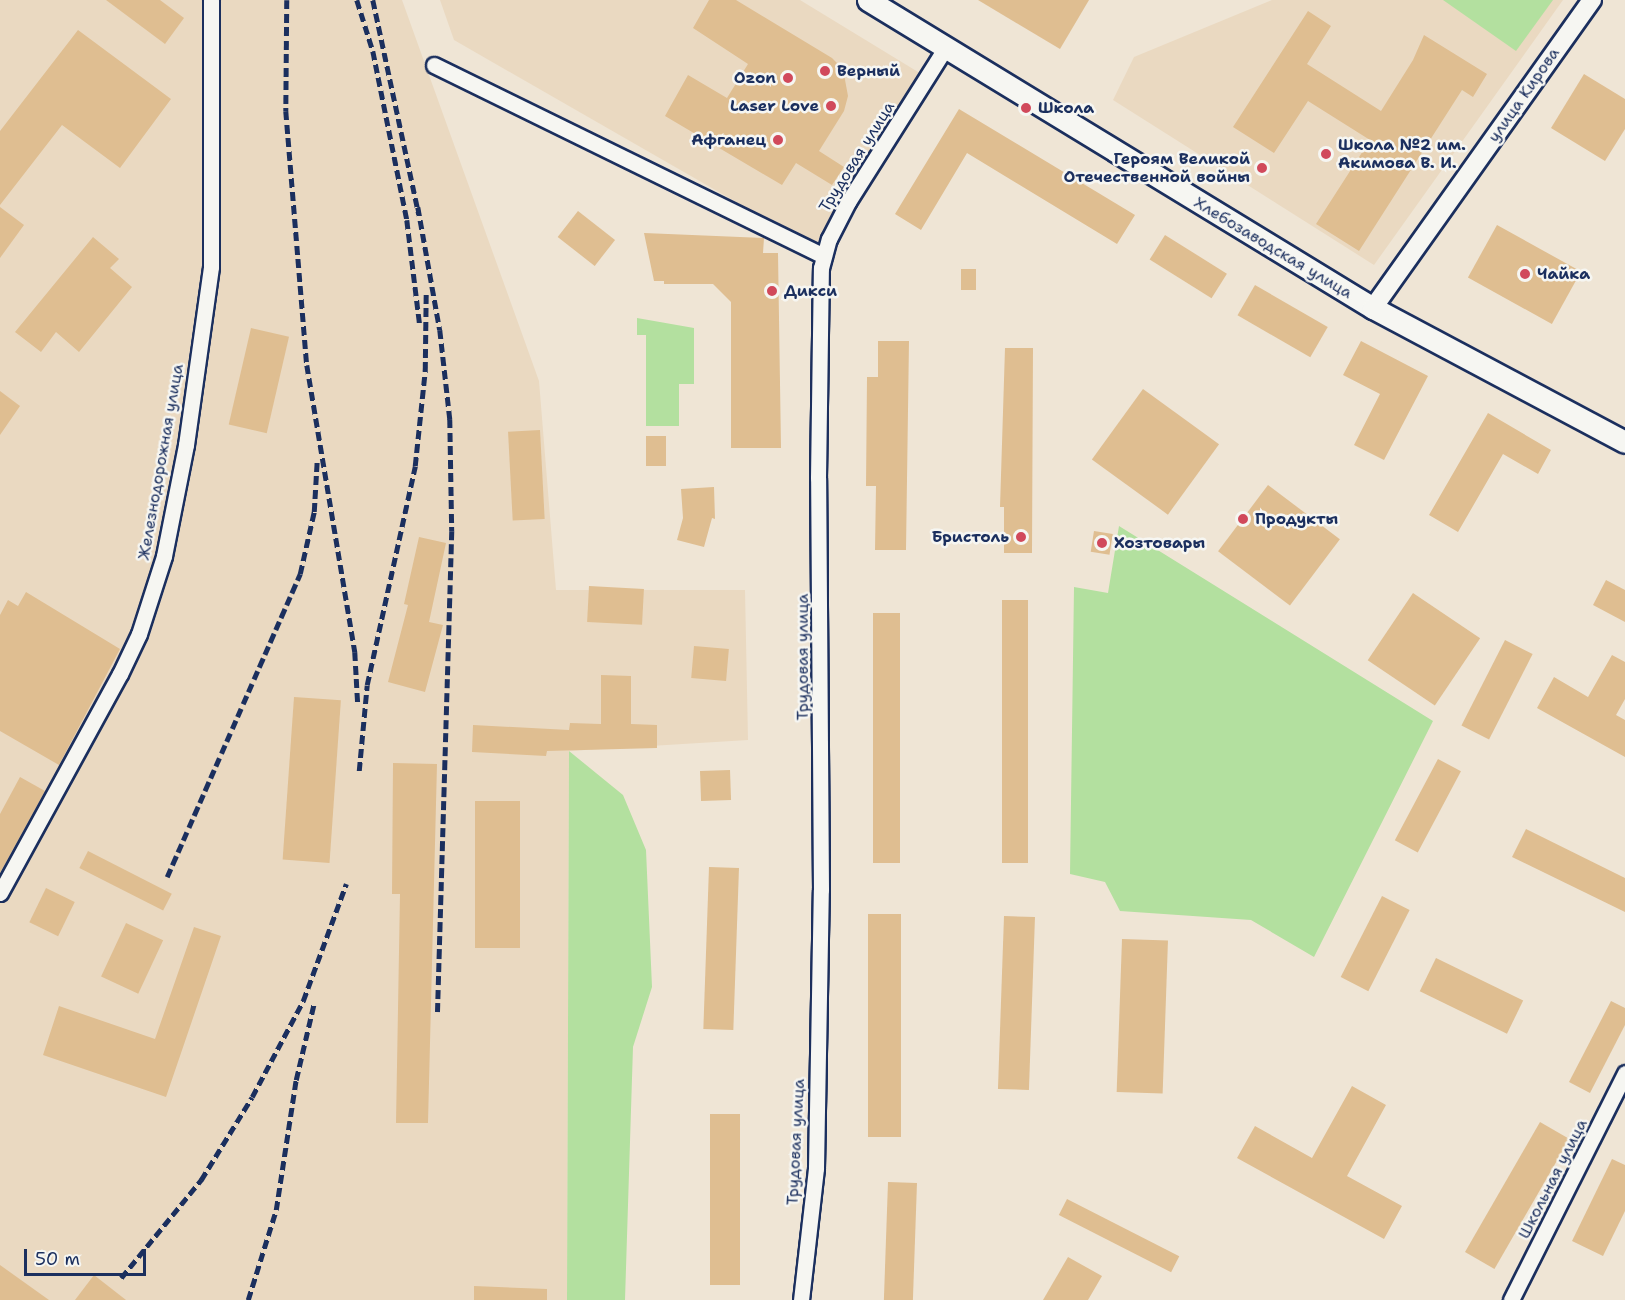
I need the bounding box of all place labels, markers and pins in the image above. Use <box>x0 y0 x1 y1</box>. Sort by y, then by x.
place label: Верный <box>837 61 900 81</box>
marker: Верный <box>818 64 832 78</box>
place label: Ozon <box>734 68 776 88</box>
marker: Ozon <box>781 71 795 85</box>
place label: Laser Love <box>730 96 819 116</box>
place label: Школа <box>1038 98 1094 118</box>
marker: Laser Love <box>824 99 838 113</box>
marker: Школа <box>1019 101 1033 115</box>
place label: Афганец <box>691 130 766 150</box>
marker: Афганец <box>771 133 785 147</box>
place label: Школа №2 им. Акимова В. И. <box>1338 135 1466 173</box>
marker: Школа №2 им. Акимова В. И. <box>1319 147 1333 161</box>
place label: Героям Великой Отечественной войны <box>1063 149 1250 187</box>
marker: Героям Великой Отечественной войны <box>1255 161 1269 175</box>
place label: Чайка <box>1537 264 1590 284</box>
marker: Чайка <box>1518 267 1532 281</box>
place label: Дикси <box>784 281 837 301</box>
marker: Дикси <box>765 284 779 298</box>
place label: Продукты <box>1255 509 1338 529</box>
marker: Продукты <box>1236 512 1250 526</box>
place label: Бристоль <box>932 527 1009 547</box>
marker: Бристоль <box>1014 530 1028 544</box>
place label: Хозтовары <box>1114 533 1205 553</box>
marker: Хозтовары <box>1095 536 1109 550</box>

